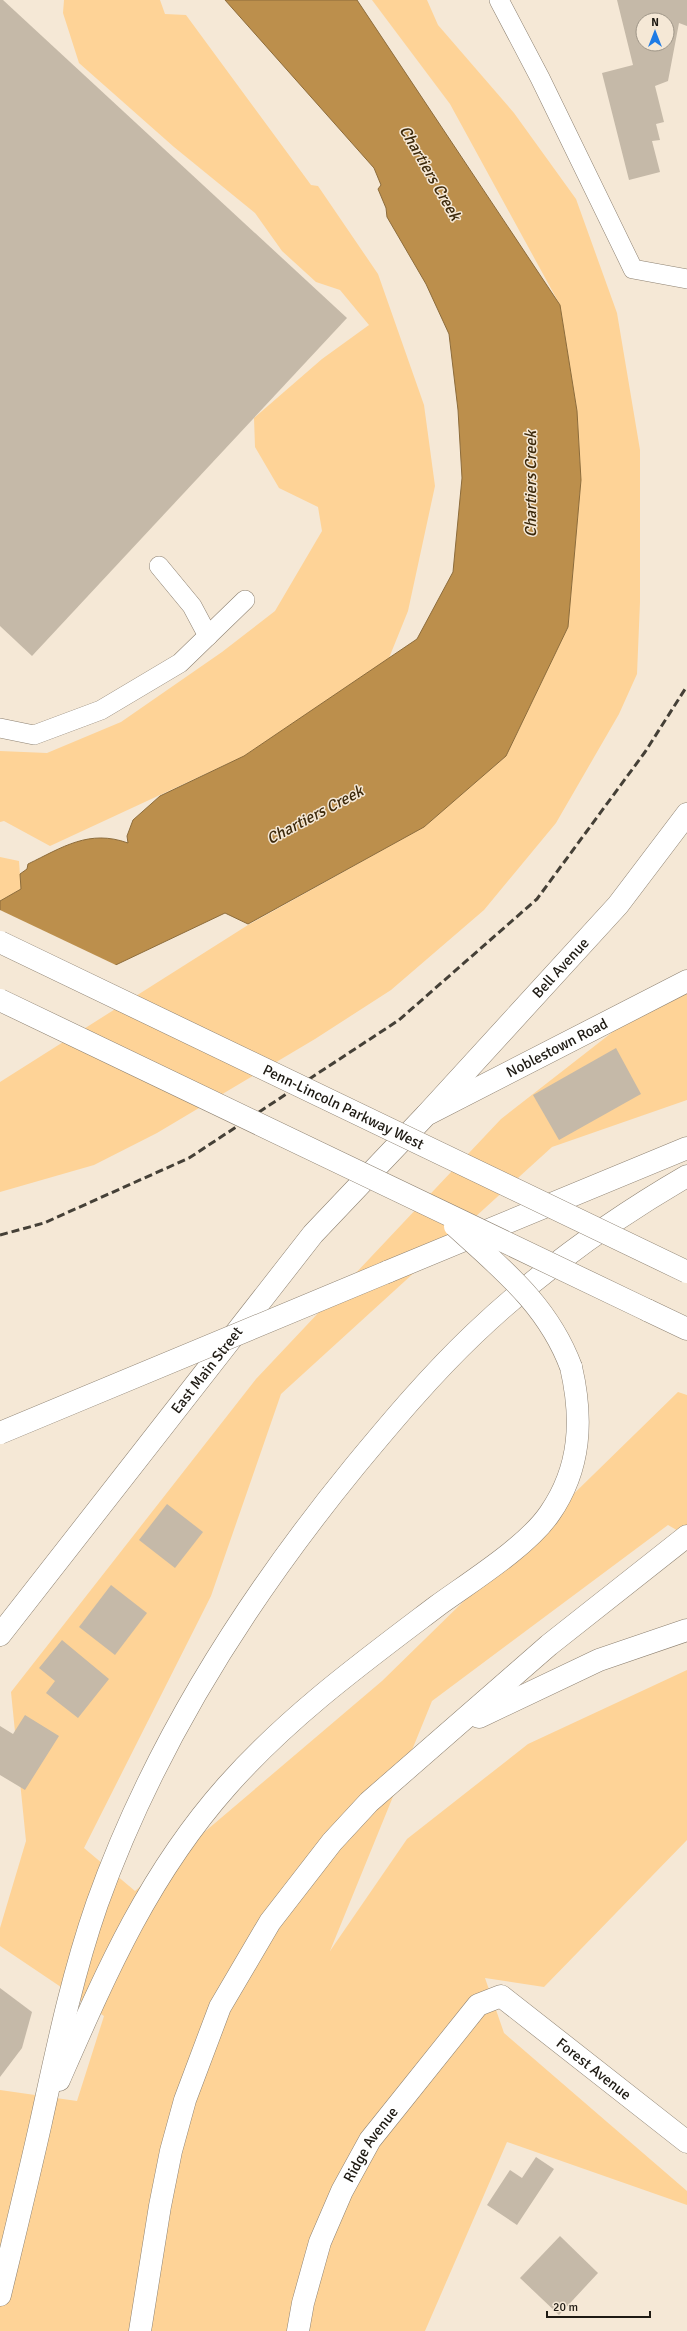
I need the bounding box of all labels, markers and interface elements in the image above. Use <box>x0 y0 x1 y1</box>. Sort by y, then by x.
north arrow <box>635 12 675 52</box>
text: N <box>651 16 659 29</box>
water label: Chartiers Creek <box>395 122 466 226</box>
water label: Chartiers Creek <box>521 429 541 537</box>
water label: Chartiers Creek <box>263 780 368 849</box>
street label: Bell Avenue <box>528 934 593 1002</box>
street label: Noblestown Road <box>503 1014 611 1081</box>
street label: Penn-Lincoln Parkway West <box>260 1061 427 1153</box>
street label: East Main Street <box>167 1323 246 1417</box>
street label: Forest Avenue <box>553 2034 635 2104</box>
street label: Ridge Avenue <box>340 2103 402 2185</box>
scale bar <box>547 2293 650 2319</box>
text: 20 m <box>553 2300 578 2315</box>

